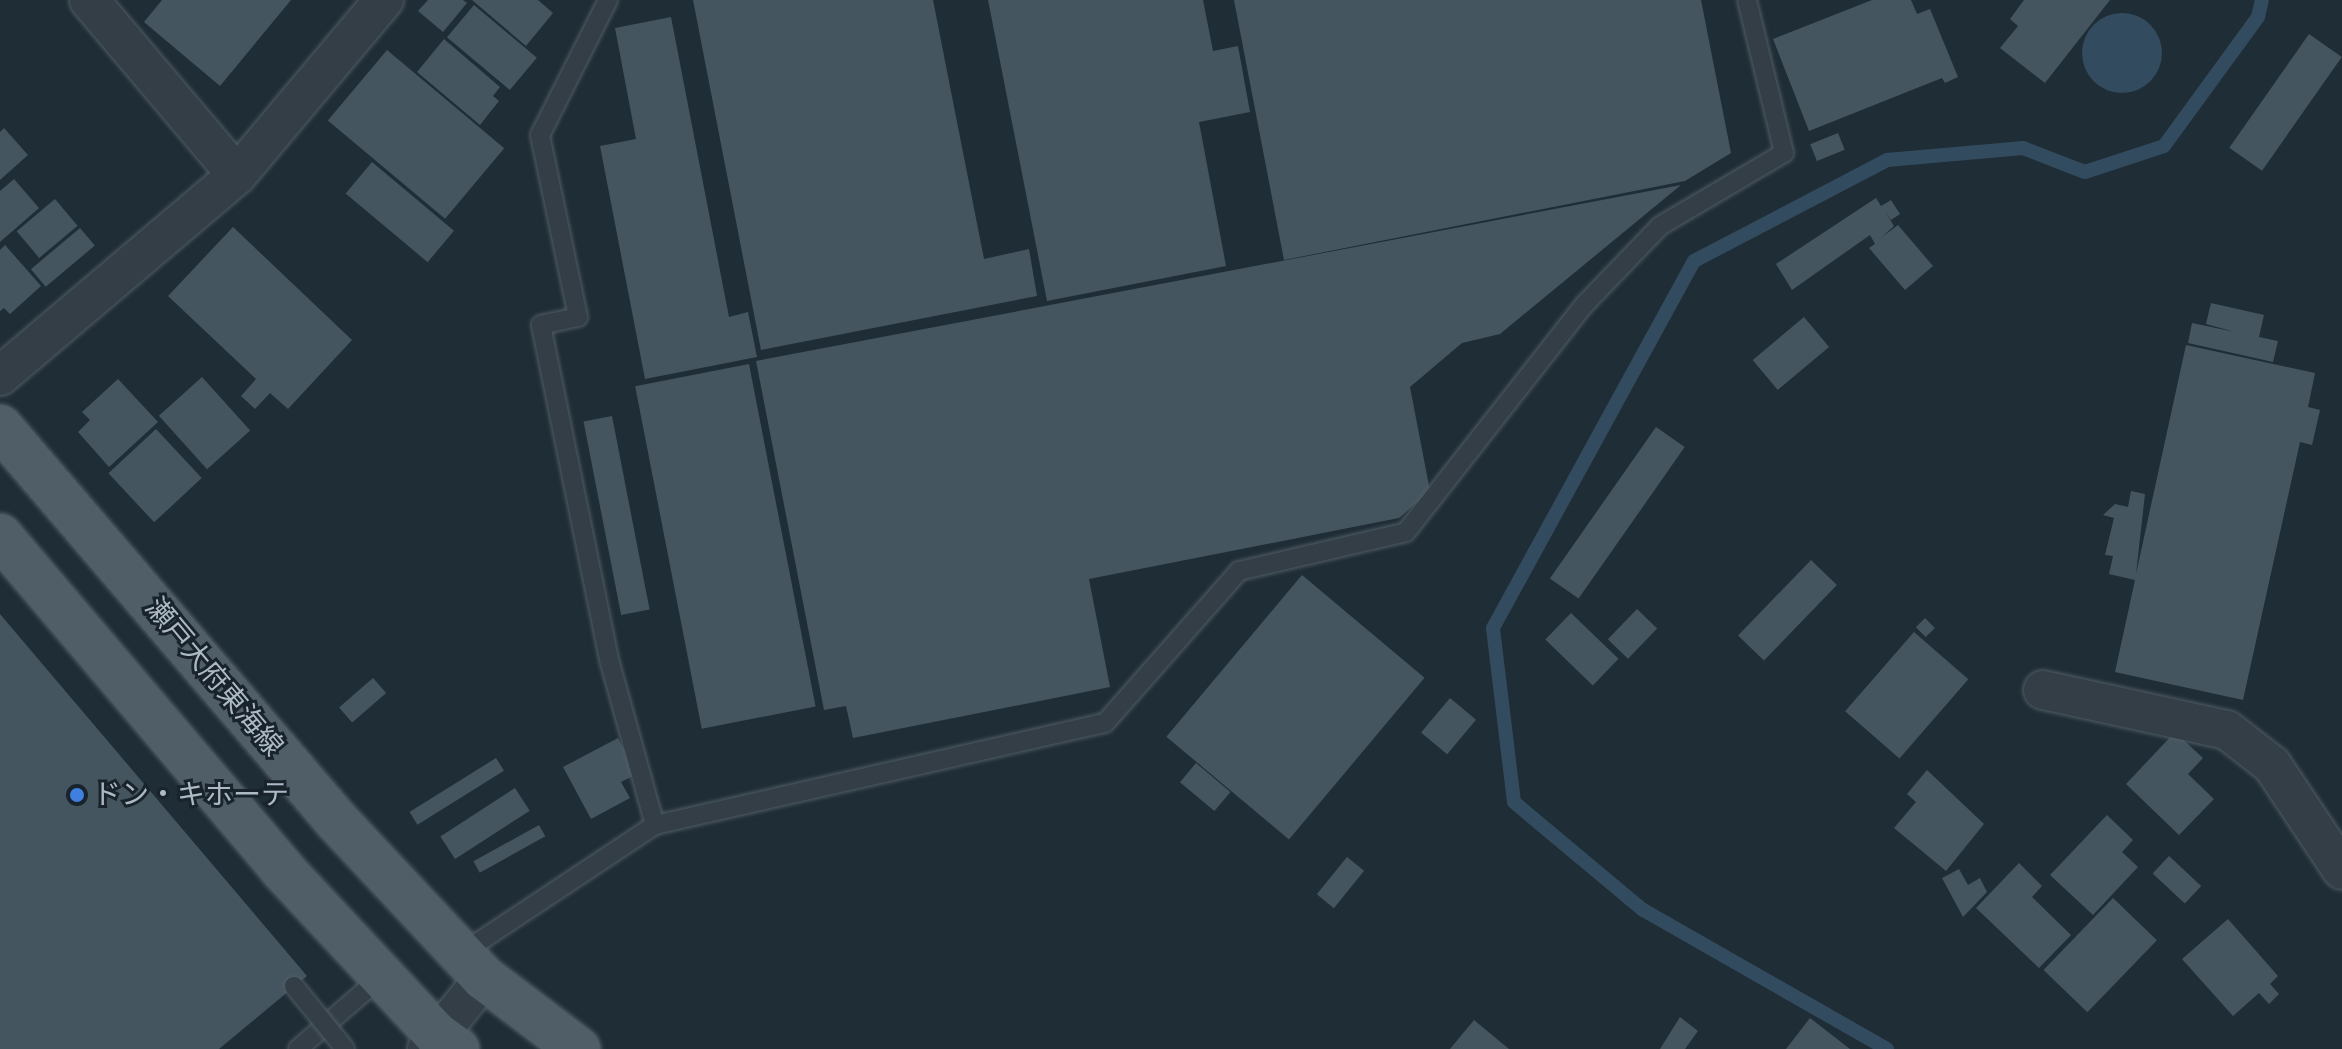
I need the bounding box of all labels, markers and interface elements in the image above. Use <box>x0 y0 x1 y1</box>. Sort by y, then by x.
street label: 瀬戸大府東海線 <box>138 591 290 763</box>
place label: ドン・キホーテ <box>93 778 289 812</box>
marker: ドン・キホーテ <box>68 786 86 804</box>

